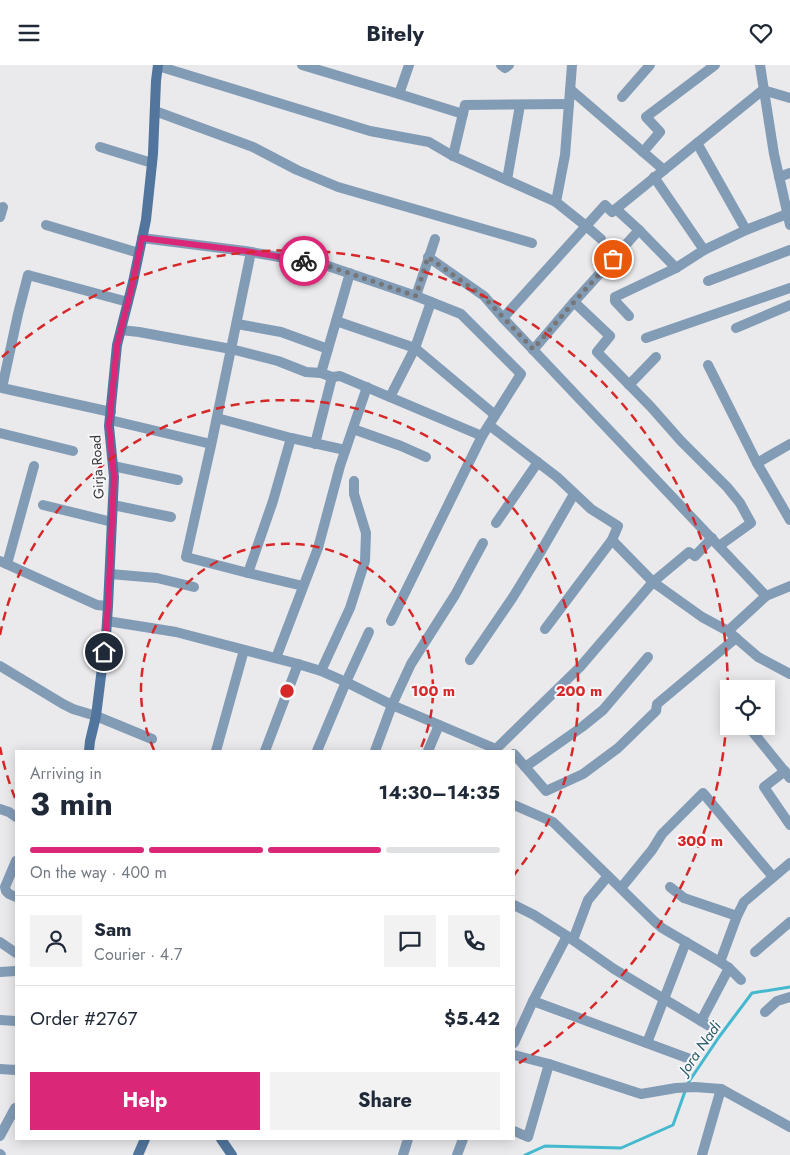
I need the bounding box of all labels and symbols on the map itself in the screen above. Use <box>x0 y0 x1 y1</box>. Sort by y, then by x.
courier <box>279 236 329 286</box>
pin <box>592 238 634 280</box>
street label: Girja Road <box>85 435 109 499</box>
pin <box>83 631 125 673</box>
text: 100 m <box>411 680 455 702</box>
text: 200 m <box>556 680 602 702</box>
centre of rings <box>278 682 296 700</box>
text: 300 m <box>677 830 723 852</box>
water label: Jora Nadi <box>672 1017 727 1082</box>

